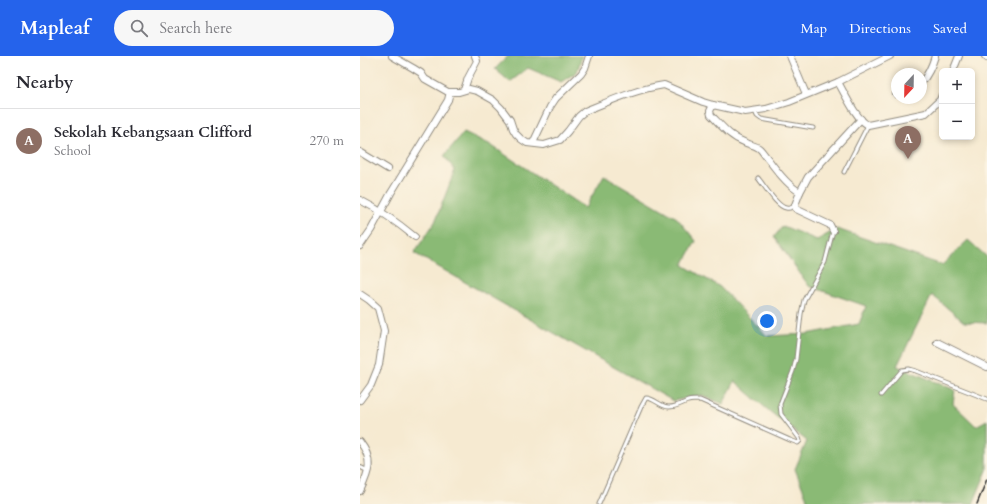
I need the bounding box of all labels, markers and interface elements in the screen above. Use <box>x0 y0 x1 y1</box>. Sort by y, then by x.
search box <box>114 10 394 46</box>
text: Mapleaf <box>20 15 90 41</box>
icon: search <box>128 17 150 39</box>
text: Search here <box>160 18 232 38</box>
text: Map <box>801 19 827 38</box>
text: Directions <box>849 19 911 38</box>
text: Saved <box>933 19 967 38</box>
north arrow <box>891 68 927 104</box>
map controls <box>939 68 975 140</box>
button: + <box>939 68 975 104</box>
text: Nearby <box>16 71 73 94</box>
button: − <box>939 104 975 140</box>
text: Sekolah Kebangsaan Clifford <box>54 122 252 142</box>
pin: A <box>895 126 921 159</box>
text: A <box>24 132 34 150</box>
text: 270 m <box>310 132 344 150</box>
text: School <box>54 142 91 160</box>
your location <box>757 311 777 331</box>

